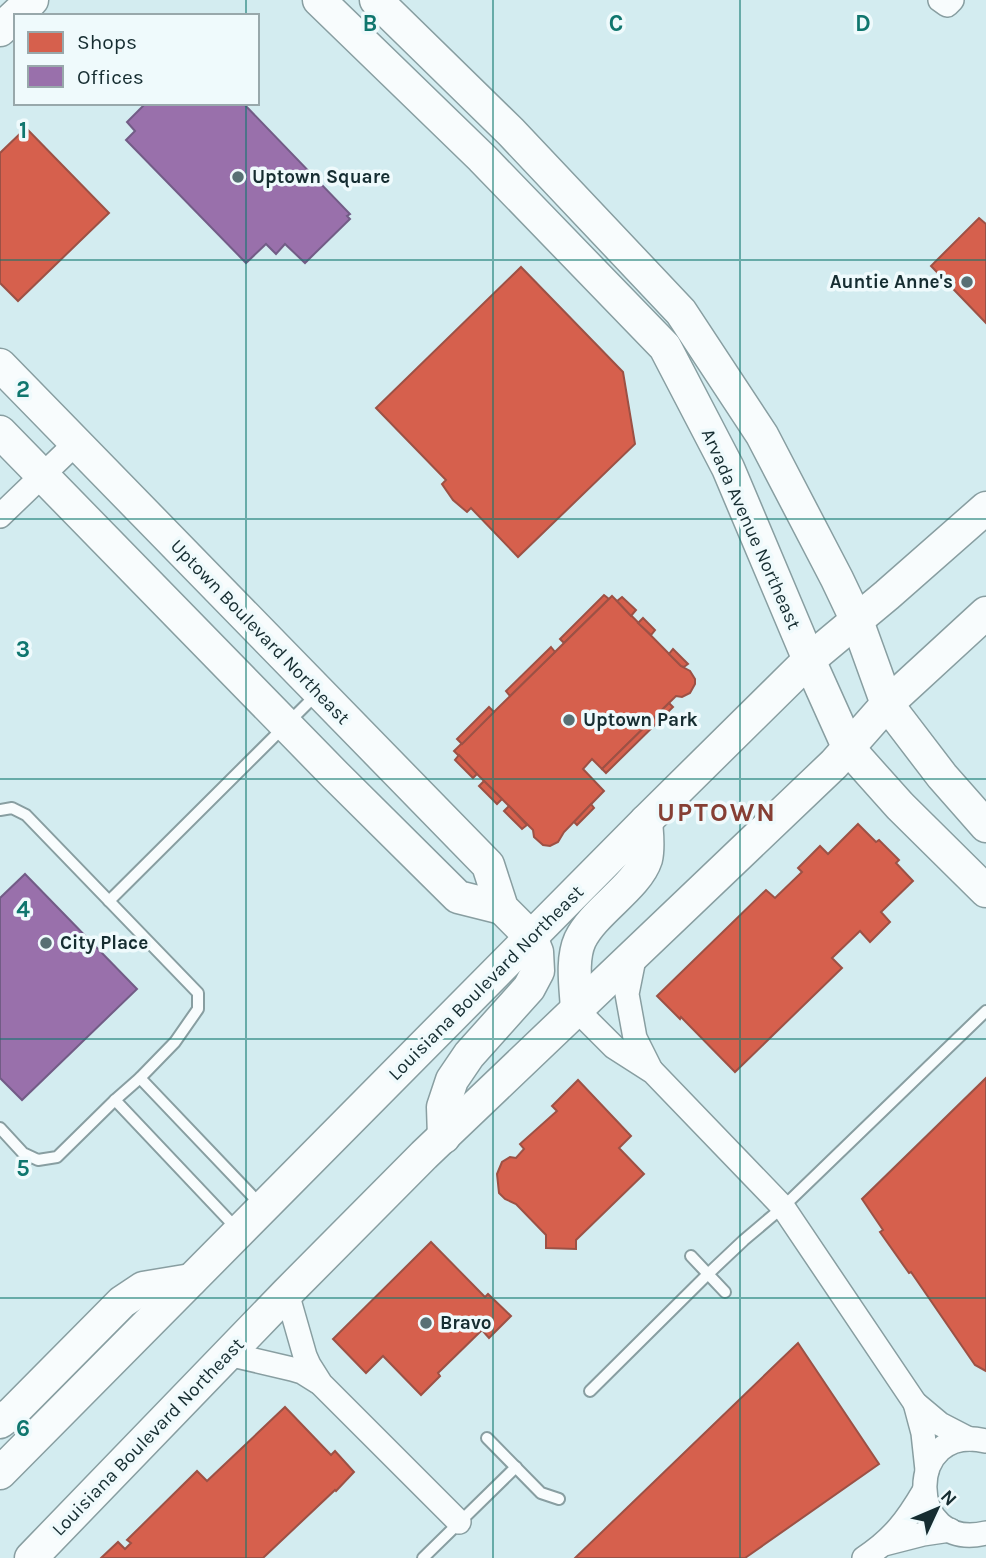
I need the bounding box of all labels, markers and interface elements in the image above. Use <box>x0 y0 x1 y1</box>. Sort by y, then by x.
text: B <box>363 10 377 37</box>
text: C <box>609 10 623 37</box>
text: D <box>855 10 871 37</box>
legend <box>14 14 259 105</box>
text: Shops <box>77 30 137 54</box>
text: Offices <box>77 65 144 89</box>
text: 1 <box>19 117 27 144</box>
place label: Uptown Square <box>252 166 390 188</box>
marker: Uptown Square <box>230 169 246 185</box>
place label: Auntie Anne's <box>830 271 953 293</box>
marker: Auntie Anne's <box>959 274 975 290</box>
text: 2 <box>16 376 30 403</box>
street label: Arvada Avenue Northeast <box>697 425 805 633</box>
street label: Uptown Boulevard Northeast <box>166 535 354 729</box>
text: 3 <box>16 636 30 663</box>
place label: Uptown Park <box>583 709 698 731</box>
marker: Uptown Park <box>561 712 577 728</box>
district label: UPTOWN <box>657 797 777 828</box>
street label: Louisiana Boulevard Northeast <box>384 881 588 1085</box>
text: 4 <box>16 896 30 923</box>
place label: City Place <box>60 932 148 954</box>
marker: City Place <box>38 935 54 951</box>
text: 5 <box>16 1155 30 1182</box>
place label: Bravo <box>440 1312 492 1334</box>
marker: Bravo <box>418 1315 434 1331</box>
street label: Louisiana Boulevard Northeast <box>47 1333 249 1541</box>
text: 6 <box>16 1415 30 1442</box>
north arrow <box>902 1474 972 1544</box>
text: N <box>936 1485 961 1510</box>

